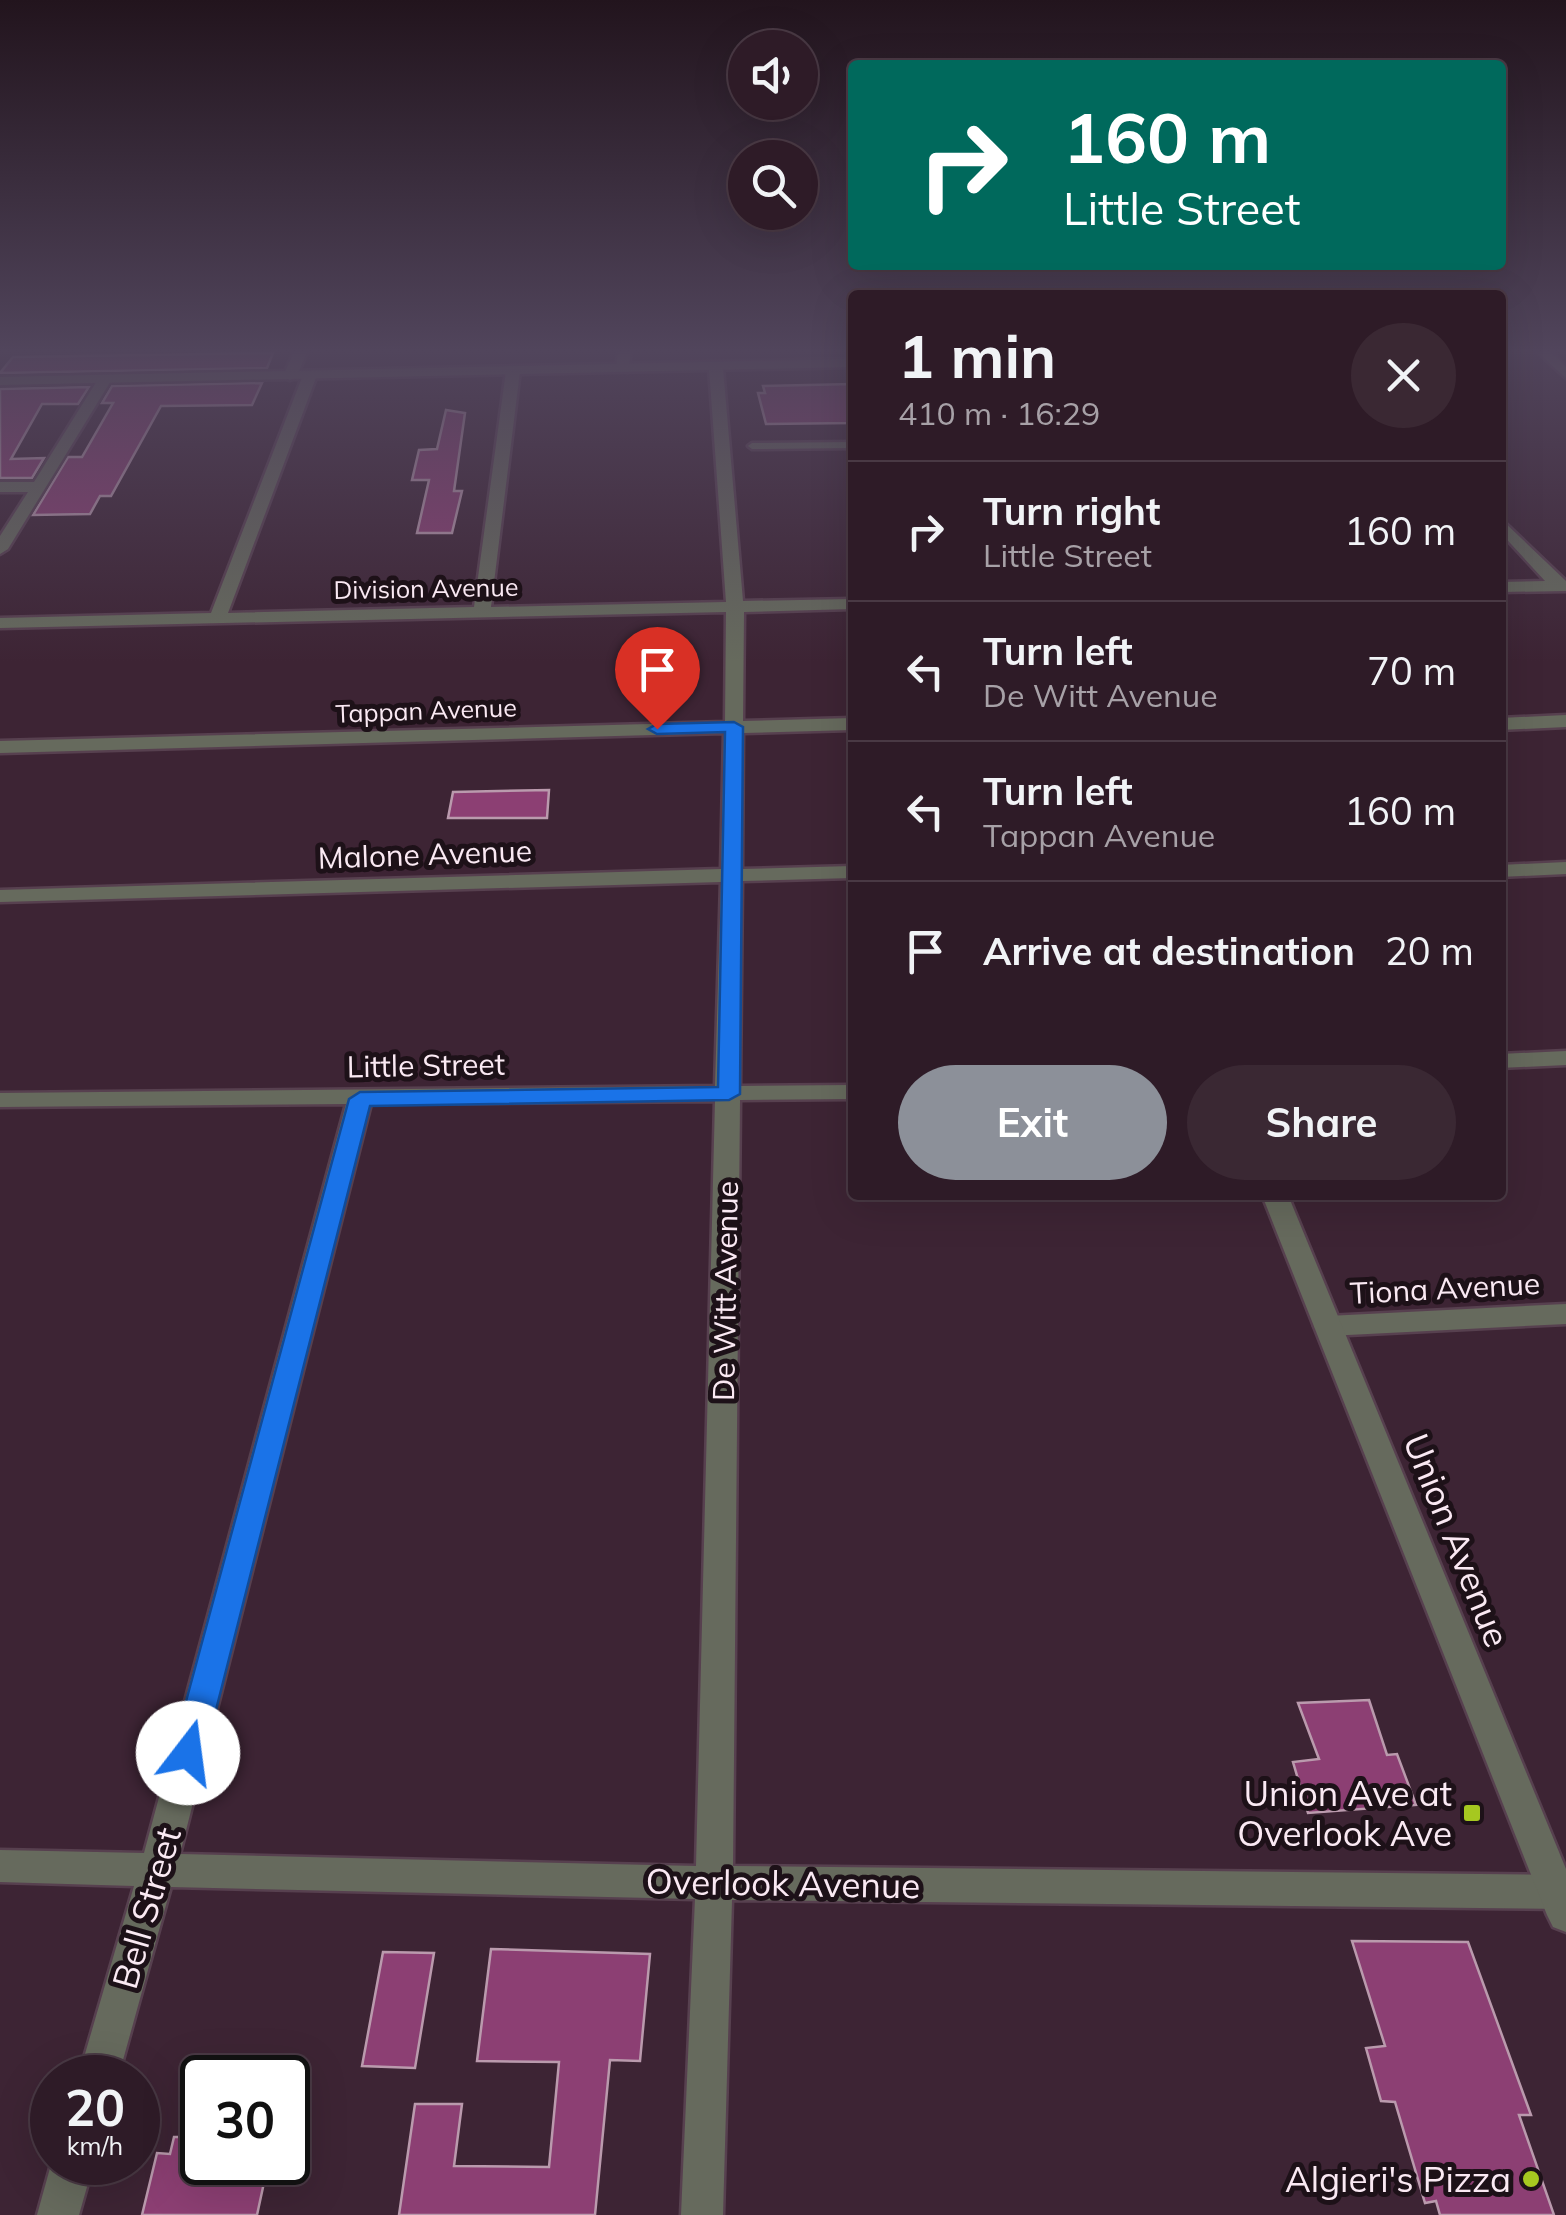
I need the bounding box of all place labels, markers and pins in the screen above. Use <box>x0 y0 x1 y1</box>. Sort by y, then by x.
pin <box>615 627 700 730</box>
place label: Union Ave at Overlook Ave <box>1237 1771 1452 1855</box>
marker: Union Ave at Overlook Ave <box>1461 1802 1483 1824</box>
place label: Algieri's Pizza <box>1285 2157 1511 2201</box>
marker: Algieri's Pizza <box>1520 2168 1542 2190</box>

